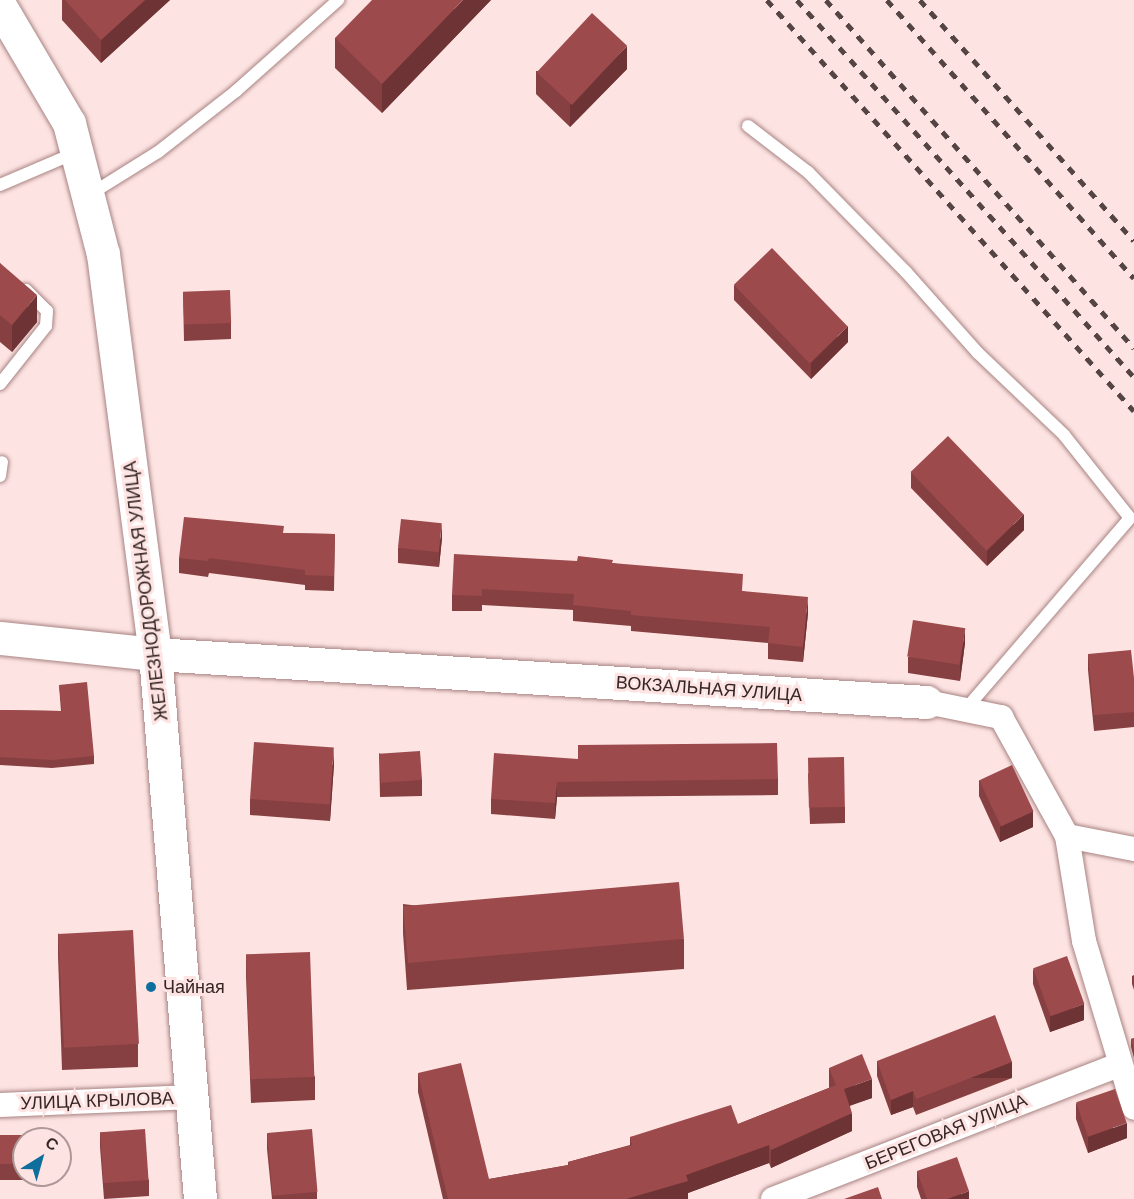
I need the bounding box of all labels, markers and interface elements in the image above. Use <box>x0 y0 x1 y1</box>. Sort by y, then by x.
street label: ЖЕЛЕЗНОДОРОЖНАЯ УЛИЦА <box>119 460 173 722</box>
street label: ВОКЗАЛЬНАЯ УЛИЦА <box>615 672 803 706</box>
place label: Чайная <box>163 976 225 998</box>
marker: Чайная <box>144 980 158 994</box>
street label: УЛИЦА КРЫЛОВА <box>20 1088 174 1114</box>
street label: БЕРЕГОВАЯ УЛИЦА <box>862 1090 1030 1174</box>
north arrow <box>12 1127 72 1187</box>
text: С <box>42 1134 62 1154</box>

